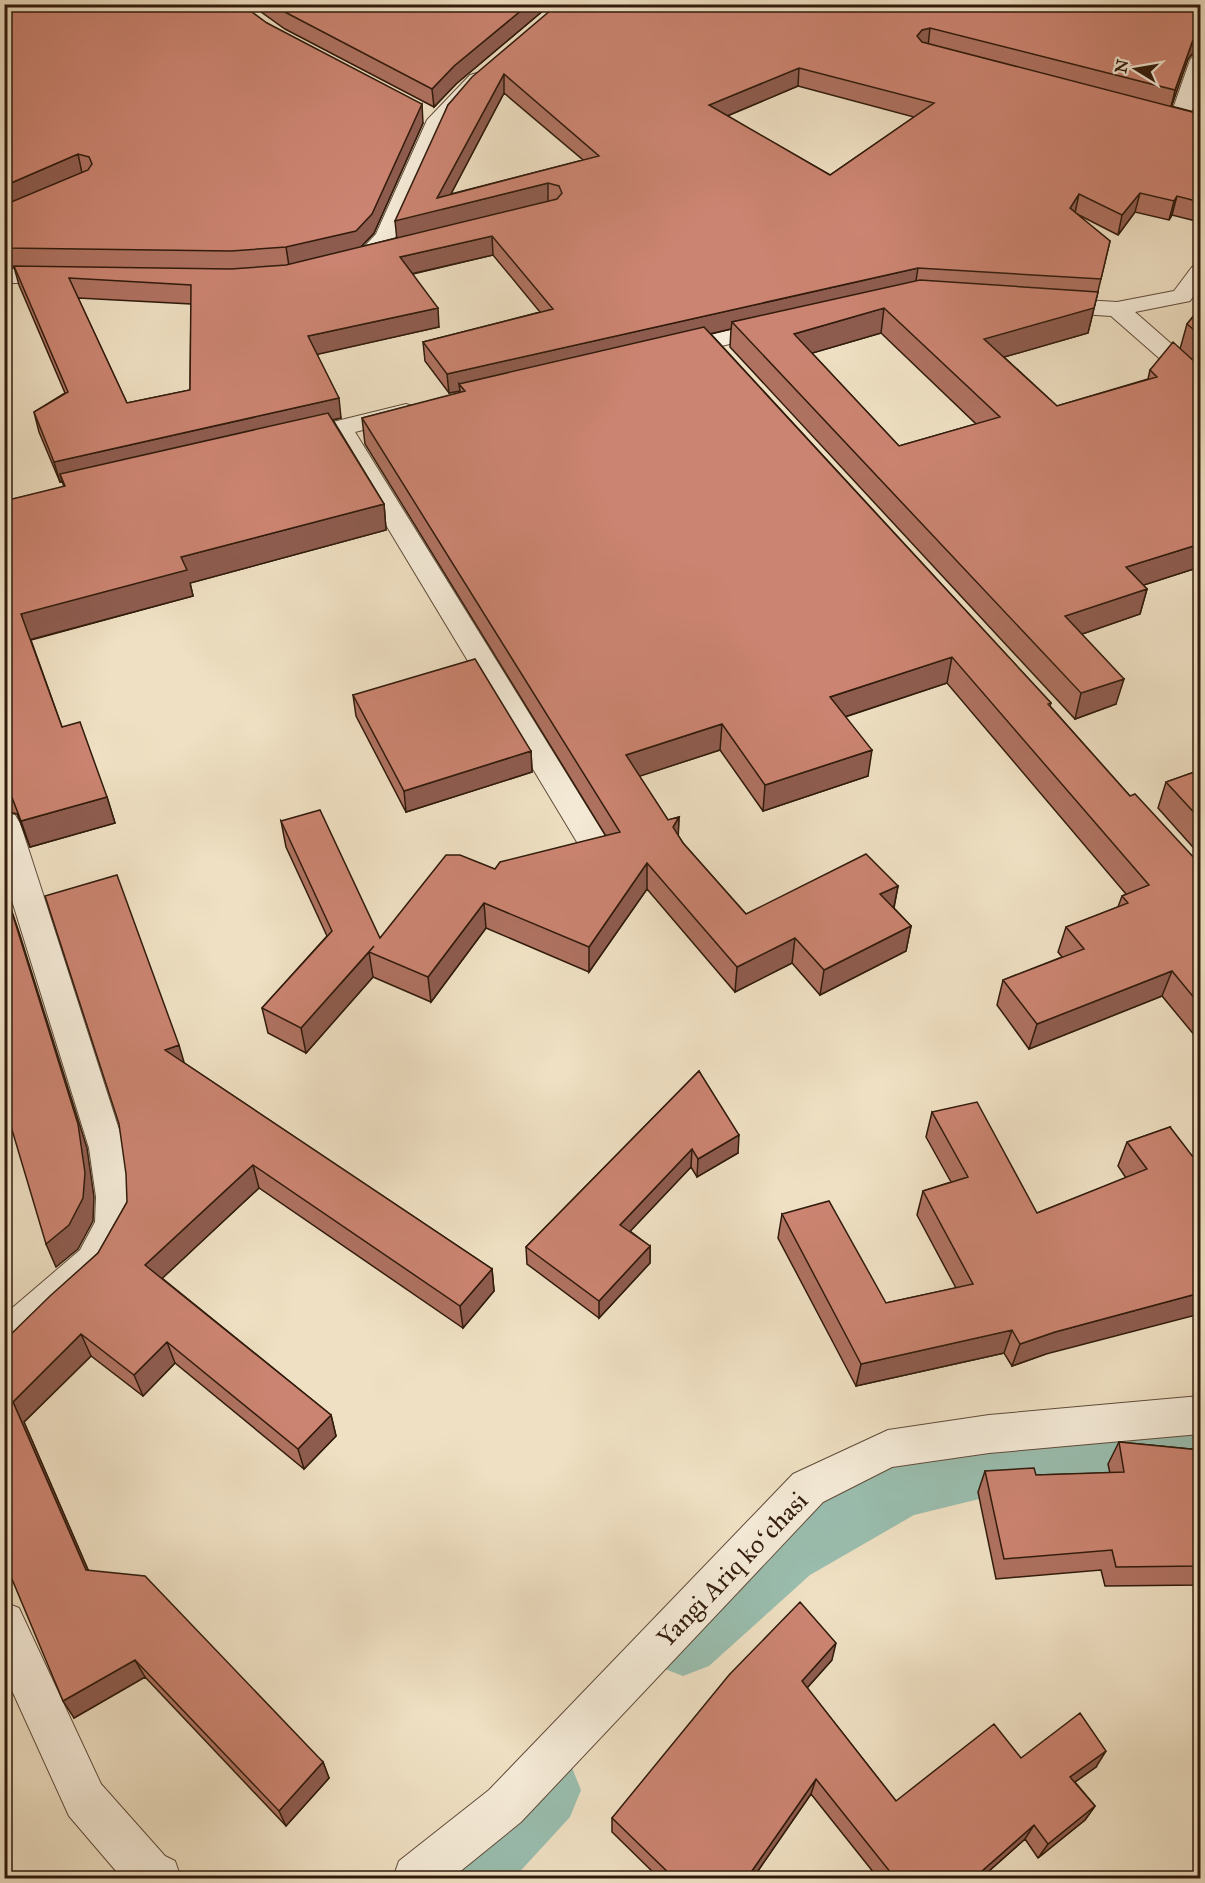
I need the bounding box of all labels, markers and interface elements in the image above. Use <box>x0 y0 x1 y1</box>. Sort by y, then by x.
north arrow <box>1106 39 1166 99</box>
text: N <box>1111 57 1132 75</box>
street label: Yangi Ariq koʻchasi <box>650 1485 814 1653</box>

